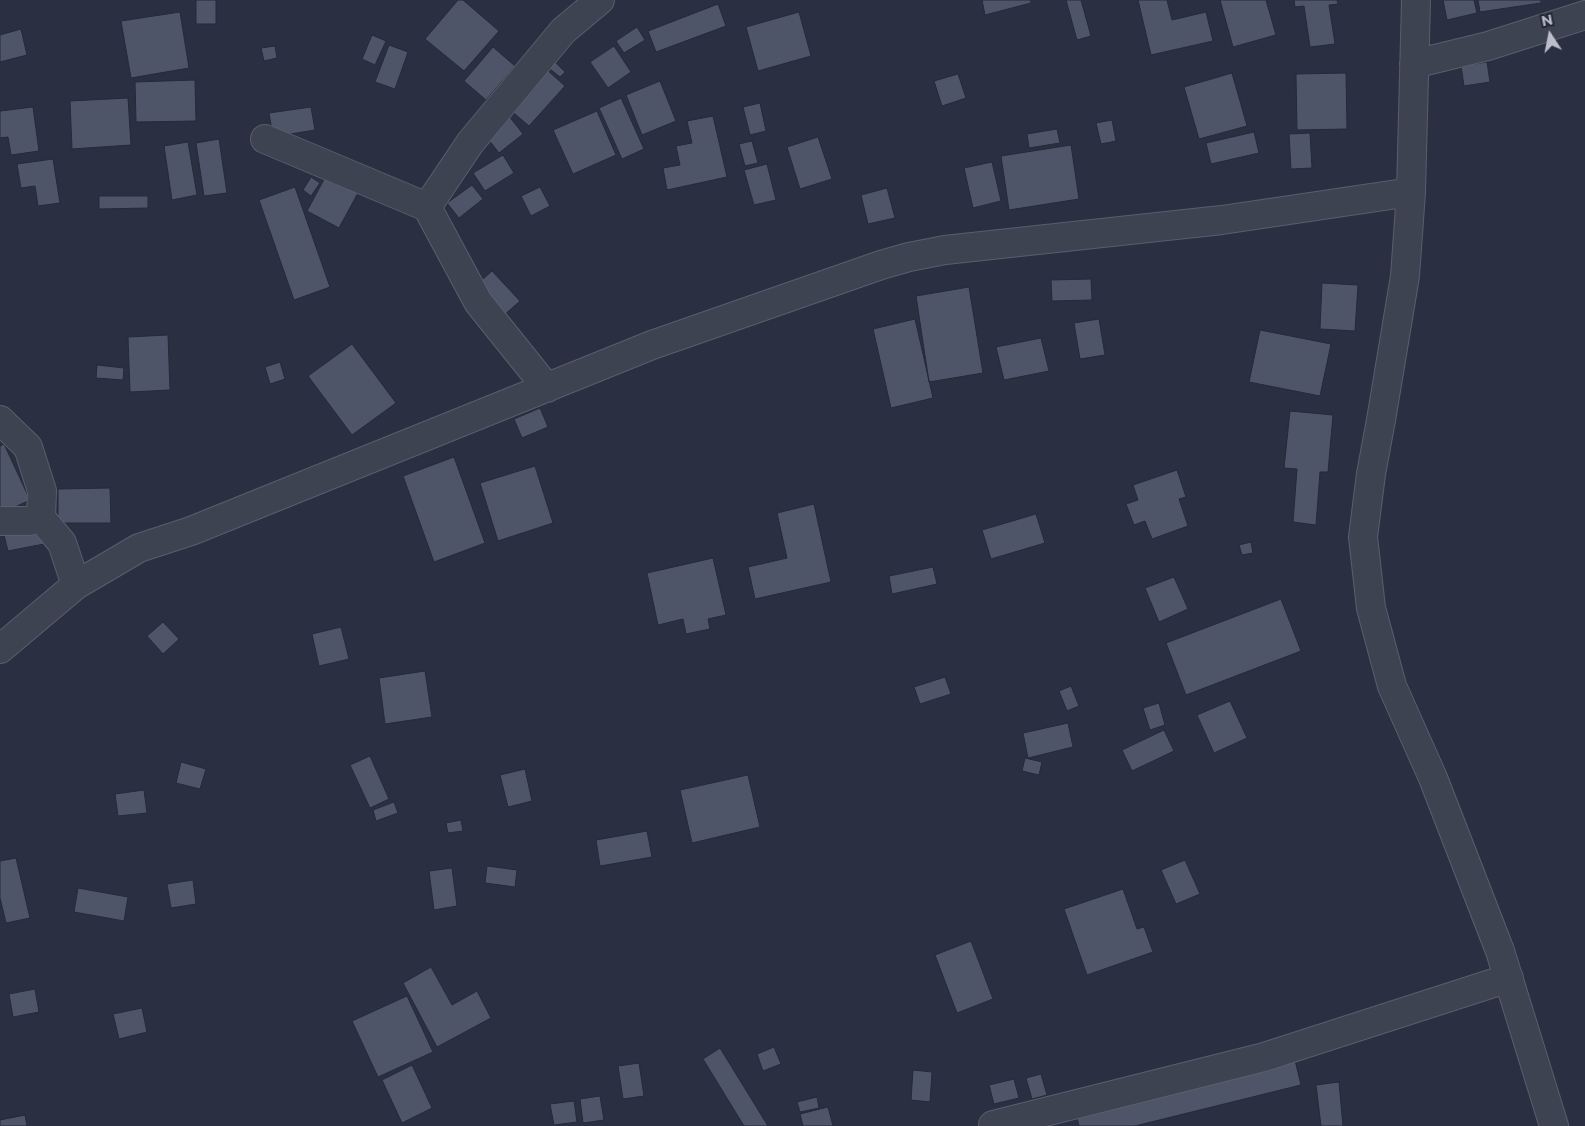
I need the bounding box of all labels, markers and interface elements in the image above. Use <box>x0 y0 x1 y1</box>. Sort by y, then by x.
north arrow <box>1525 10 1575 60</box>
text: N <box>1540 10 1554 30</box>

